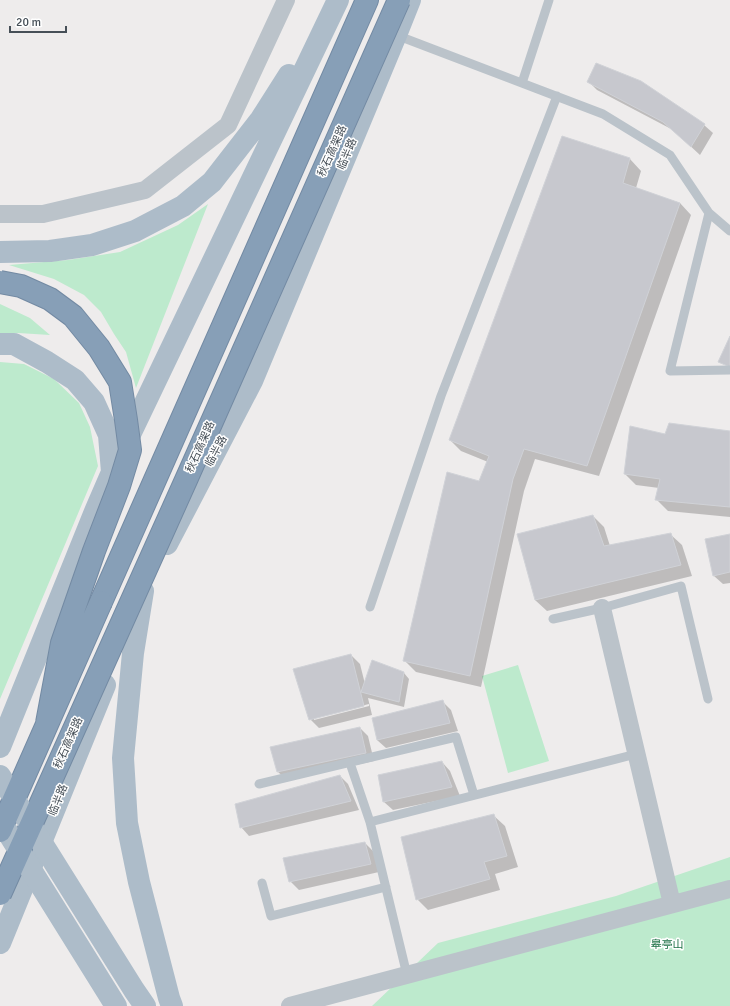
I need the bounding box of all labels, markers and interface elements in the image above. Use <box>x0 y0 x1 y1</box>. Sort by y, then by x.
scale bar <box>10 8 66 34</box>
text: 20 m <box>16 15 41 30</box>
street label: 秋石高架路 <box>315 123 349 179</box>
street label: 临半路 <box>335 136 359 172</box>
street label: 秋石高架路 <box>183 419 217 475</box>
street label: 临半路 <box>203 433 229 469</box>
street label: 秋石高架路 <box>51 715 85 771</box>
street label: 临半路 <box>46 782 70 818</box>
park label: 皋亭山 <box>651 938 684 951</box>

